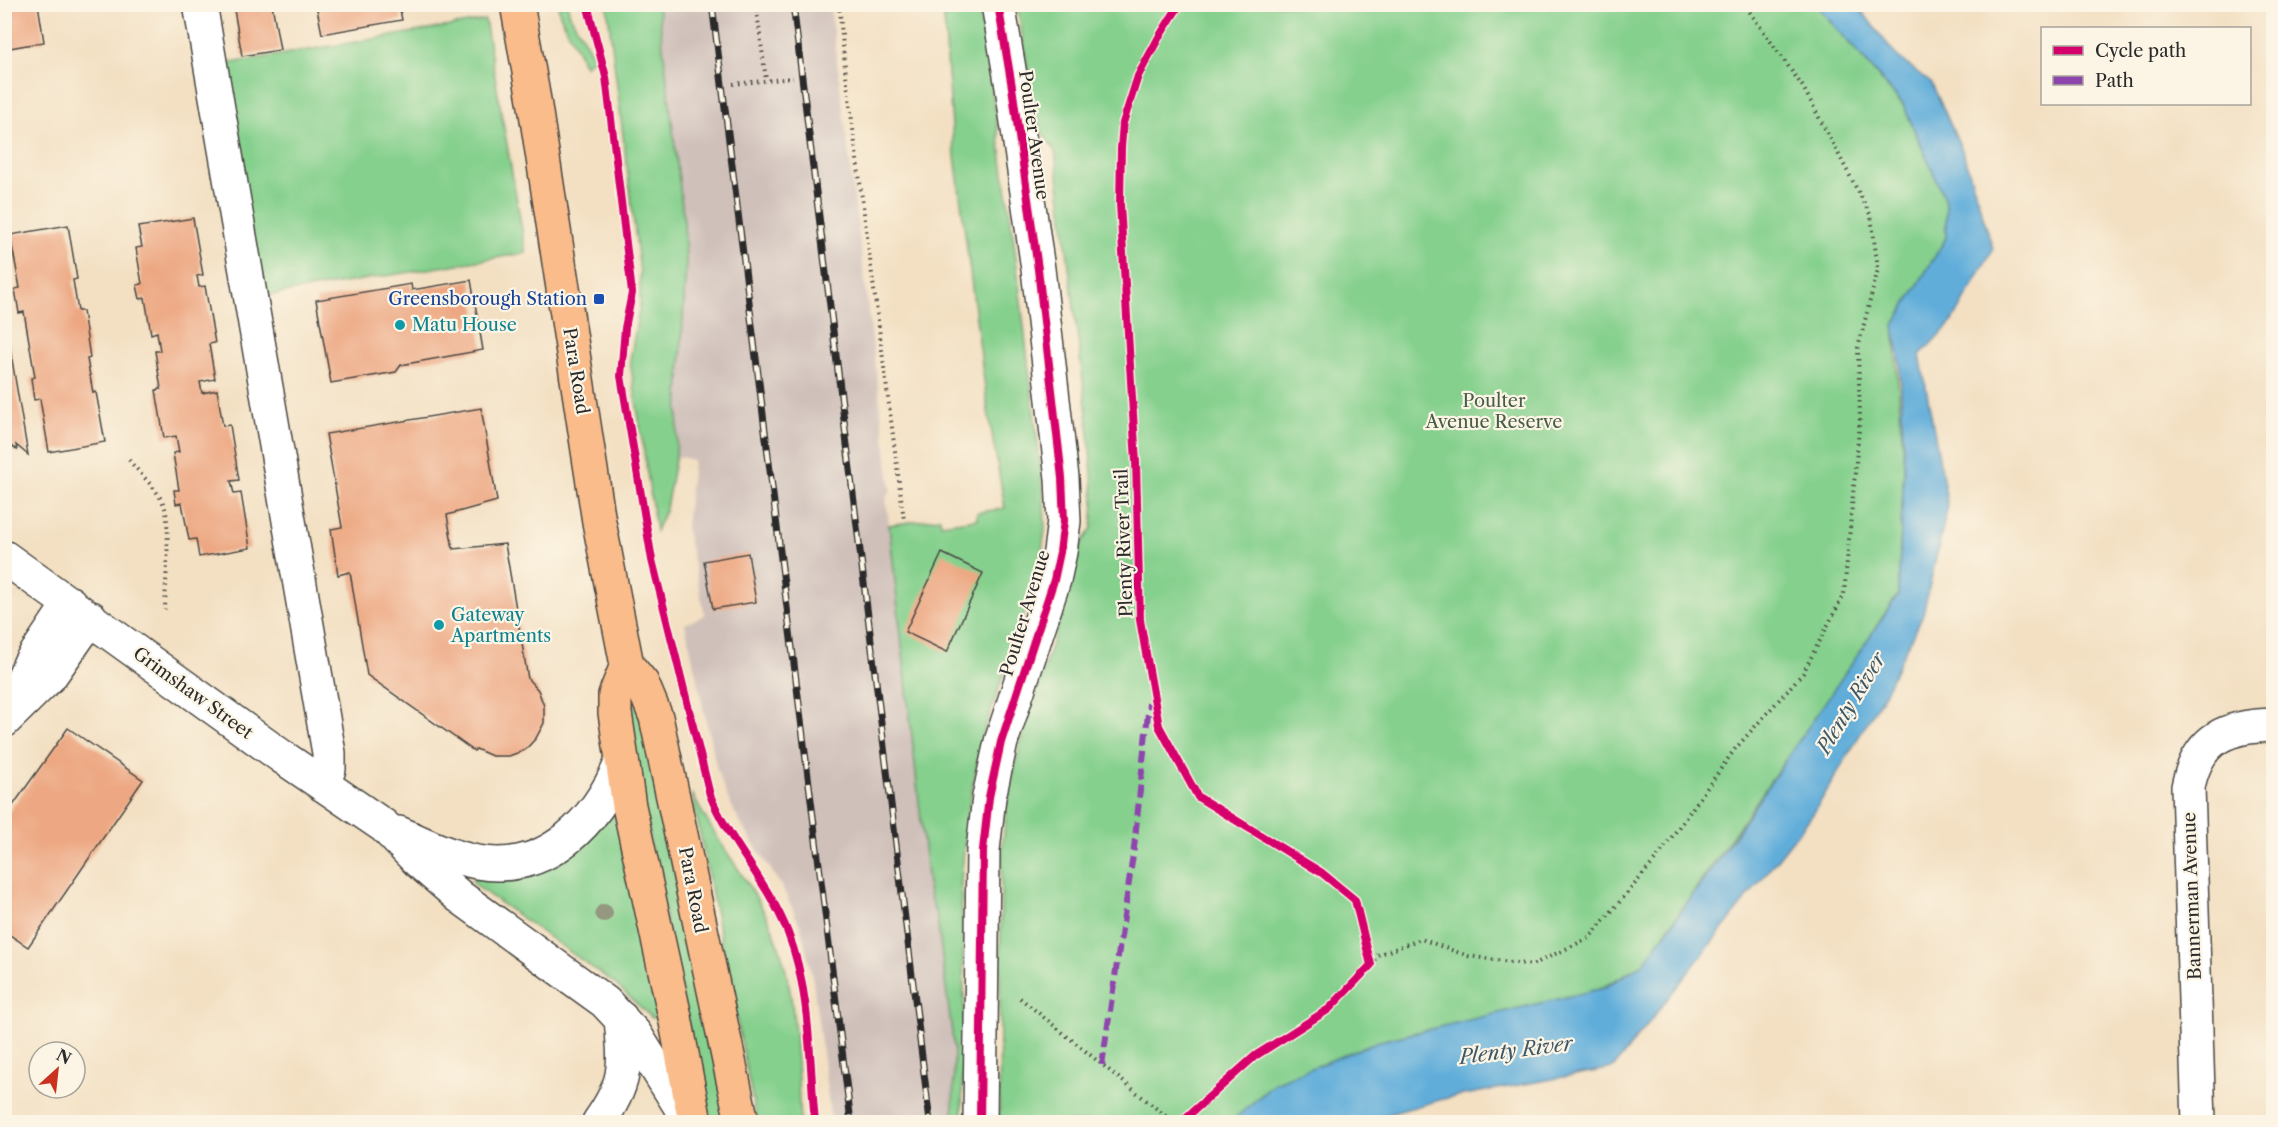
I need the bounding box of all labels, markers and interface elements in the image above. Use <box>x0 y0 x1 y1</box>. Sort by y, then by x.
legend <box>2041 27 2251 105</box>
text: Cycle path <box>2095 40 2186 62</box>
street label: Poulter Avenue <box>1014 69 1054 201</box>
text: Path <box>2095 70 2134 92</box>
place label: Greensborough Station <box>388 288 587 310</box>
marker: Greensborough Station <box>592 292 606 306</box>
place label: Matu House <box>412 314 517 336</box>
marker: Matu House <box>393 318 407 332</box>
street label: Para Road <box>558 326 594 416</box>
park label: Poulter Avenue Reserve <box>1425 390 1562 433</box>
street label: Plenty River Trail <box>1110 468 1138 618</box>
street label: Poulter Avenue <box>995 547 1055 679</box>
place label: Gateway Apartments <box>450 604 551 647</box>
marker: Gateway Apartments <box>432 618 446 632</box>
street label: Grimshaw Street <box>129 642 258 744</box>
water label: Plenty River <box>1810 647 1891 760</box>
street label: Bannerman Avenue <box>2178 812 2206 980</box>
street label: Para Road <box>674 845 712 935</box>
water label: Plenty River <box>1456 1031 1576 1069</box>
north arrow <box>27 1040 87 1100</box>
text: N <box>53 1045 75 1069</box>

